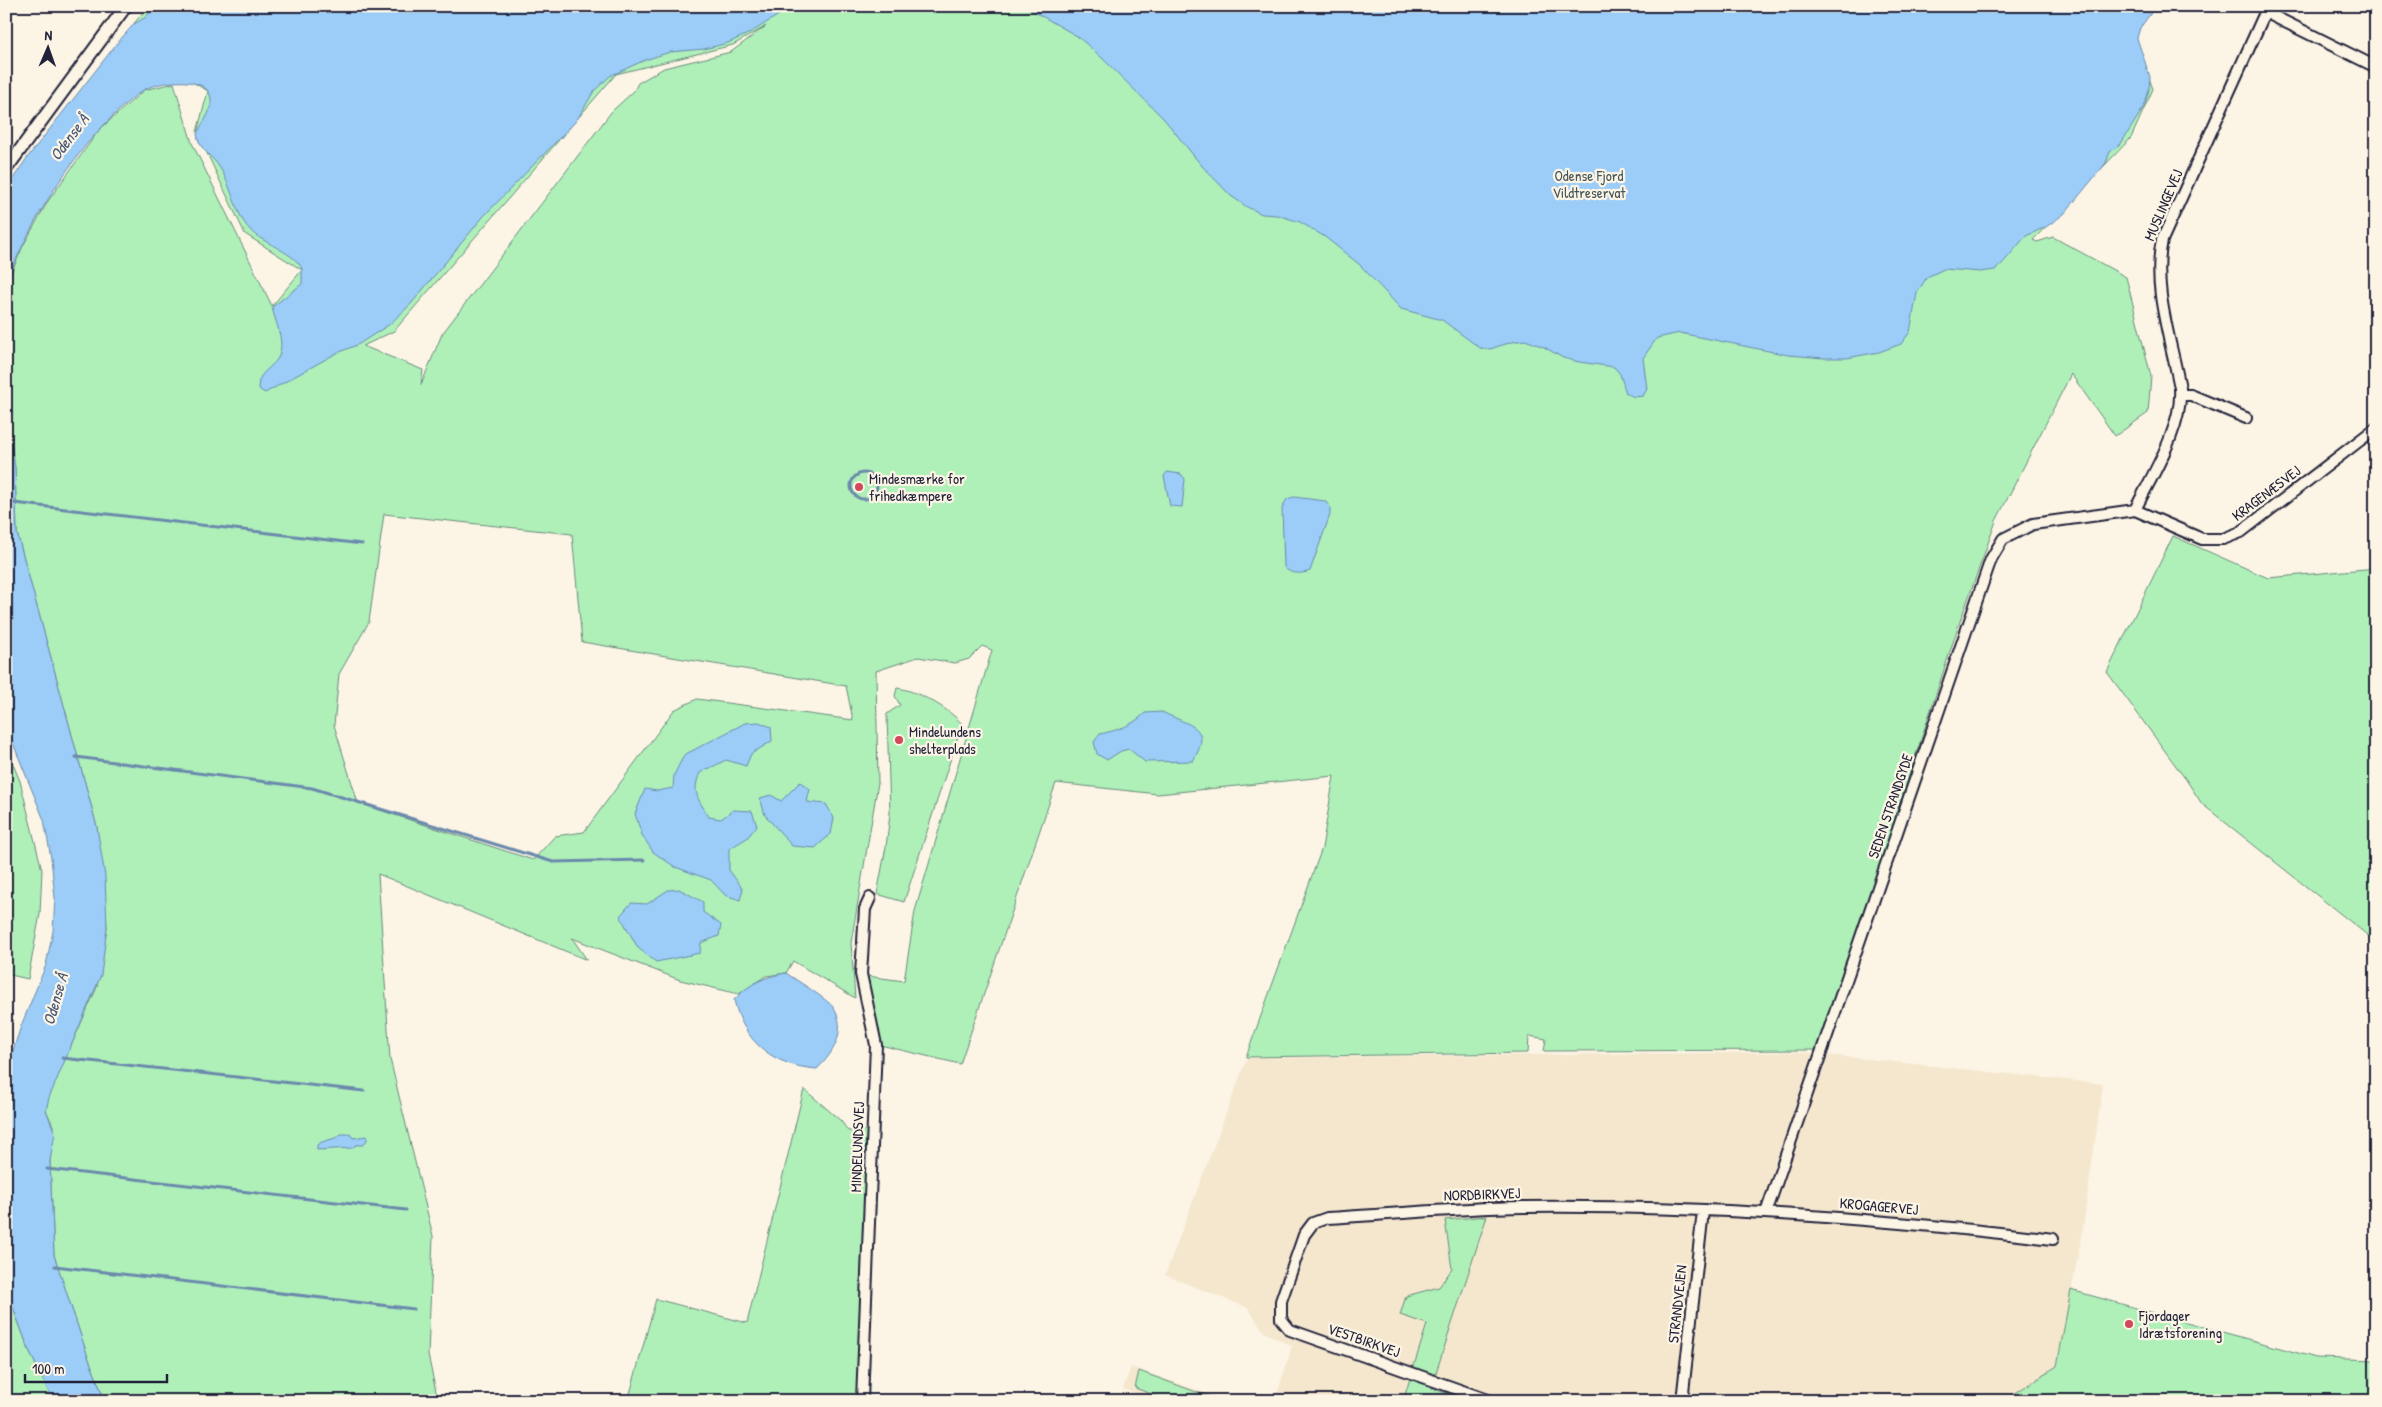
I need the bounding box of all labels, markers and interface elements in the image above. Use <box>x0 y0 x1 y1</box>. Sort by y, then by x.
north arrow <box>22 22 72 72</box>
text: N <box>44 25 53 44</box>
water label: Odense Å <box>44 108 94 165</box>
park label: Odense Fjord Vildtreservat <box>1552 165 1626 203</box>
street label: MUSLINGEVEJ <box>2139 166 2188 244</box>
street label: KRAGENÆSVEJ <box>2227 460 2305 526</box>
place label: Mindesmærke for frihedkæmpere <box>869 468 965 506</box>
marker: Mindesmærke for frihedkæmpere <box>853 481 865 493</box>
place label: Mindelundens shelterplads <box>909 721 981 759</box>
marker: Mindelundens shelterplads <box>893 734 905 746</box>
street label: SEDEN STRANDGYDE <box>1862 751 1918 861</box>
water label: Odense Å <box>37 969 73 1027</box>
street label: MINDELUNDSVEJ <box>845 1101 869 1193</box>
street label: NORDBIRKVEJ <box>1443 1182 1521 1206</box>
street label: KROGAGERVEJ <box>1839 1192 1920 1220</box>
street label: STRANDVEJEN <box>1662 1264 1692 1344</box>
place label: Fjordager Idrætsforening <box>2138 1305 2222 1343</box>
street label: VESTBIRKVEJ <box>1325 1318 1403 1362</box>
marker: Fjordager Idrætsforening <box>2123 1318 2135 1330</box>
scale bar <box>25 1352 168 1384</box>
text: 100 m <box>32 1358 65 1379</box>

